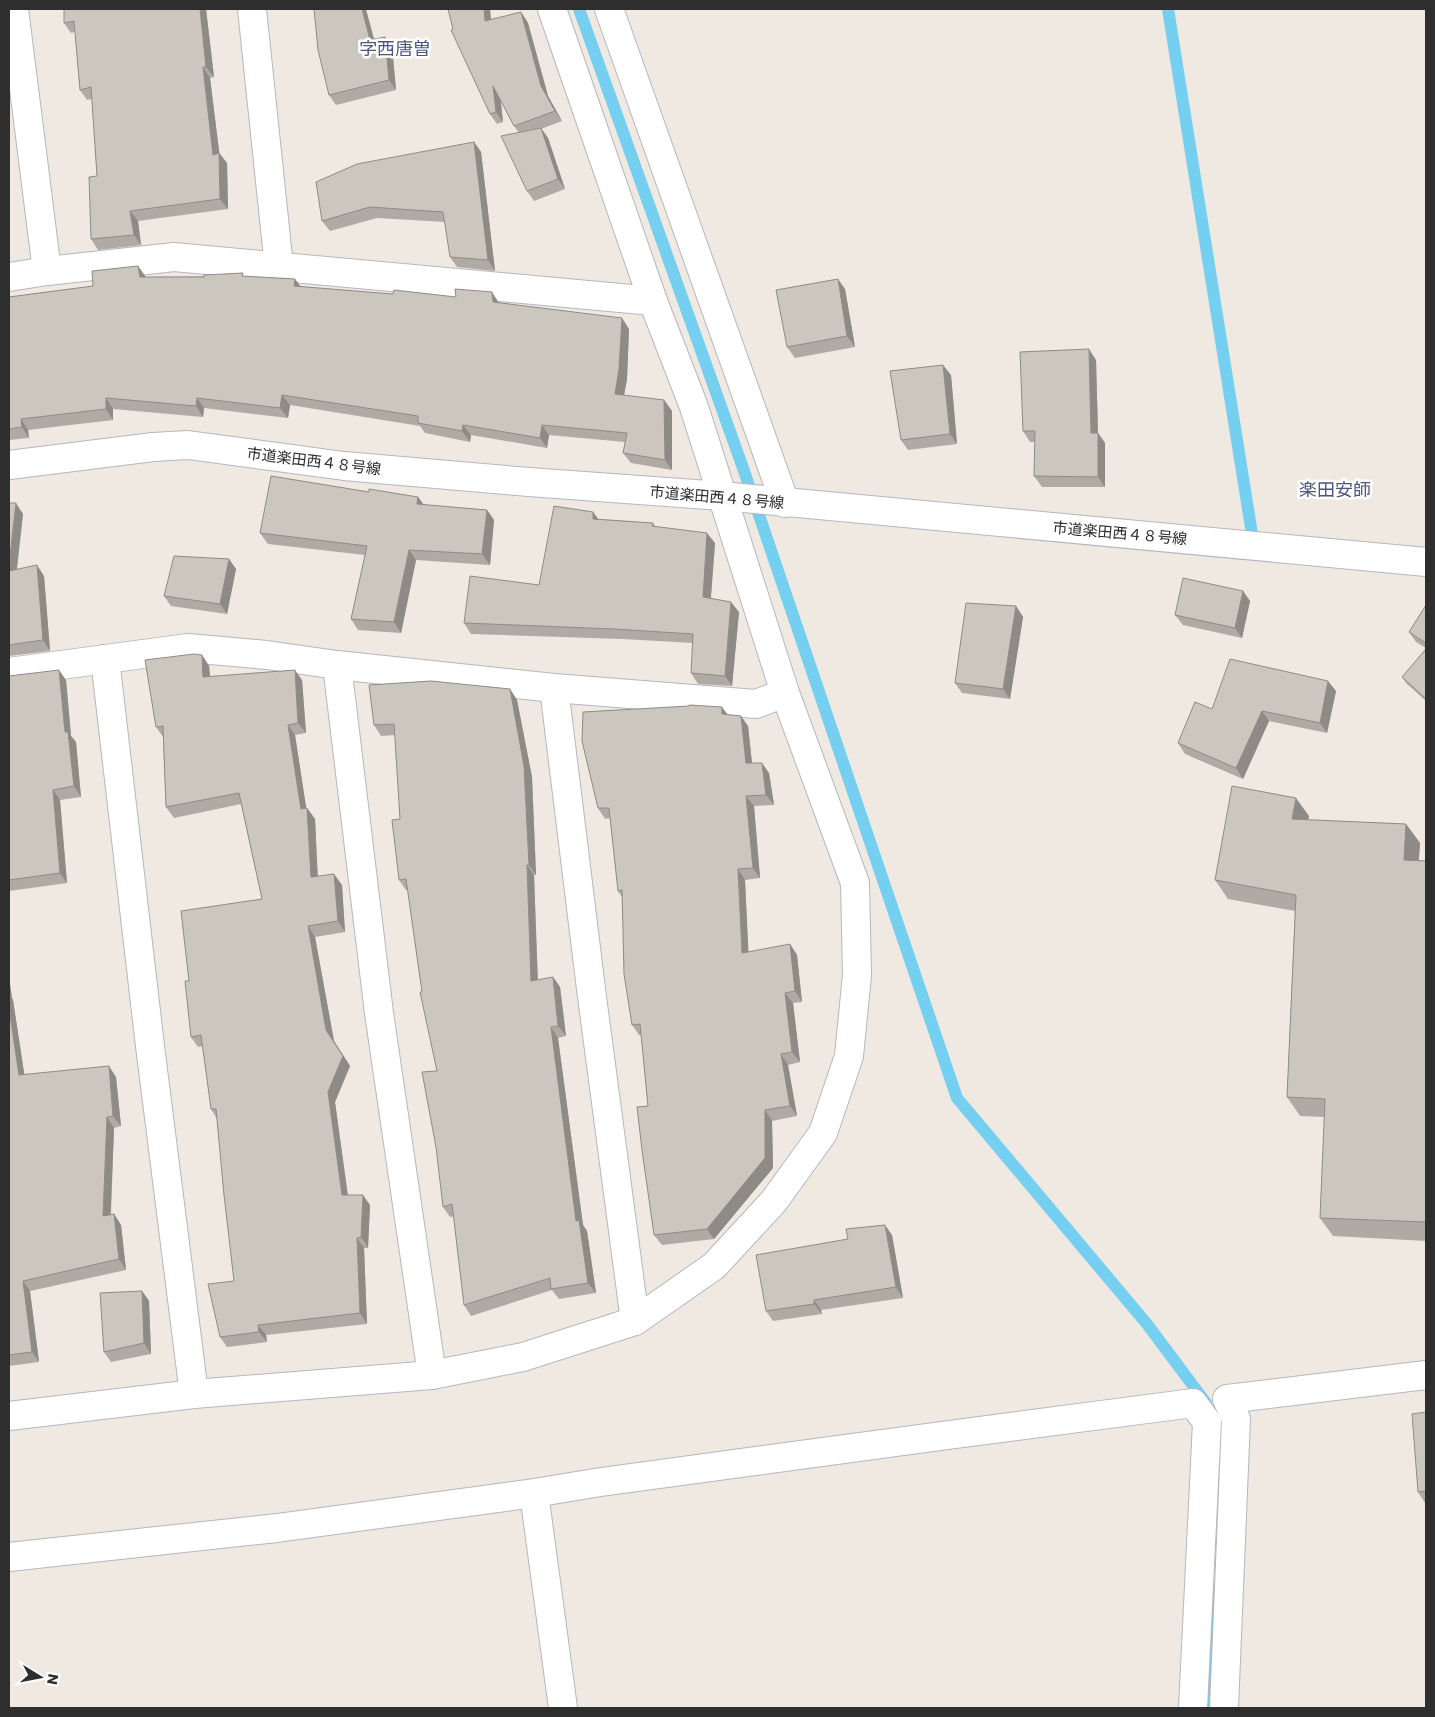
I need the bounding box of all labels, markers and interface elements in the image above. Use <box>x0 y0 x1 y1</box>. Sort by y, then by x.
district label: 字西唐曽 <box>359 36 431 61</box>
street label: 市道楽田西４８号線 <box>246 442 382 480</box>
district label: 楽田安師 <box>1299 477 1371 502</box>
street label: 市道楽田西４８号線 <box>649 481 785 513</box>
street label: 市道楽田西４８号線 <box>1052 517 1188 549</box>
north arrow <box>15 1652 65 1702</box>
text: N <box>42 1672 64 1686</box>

